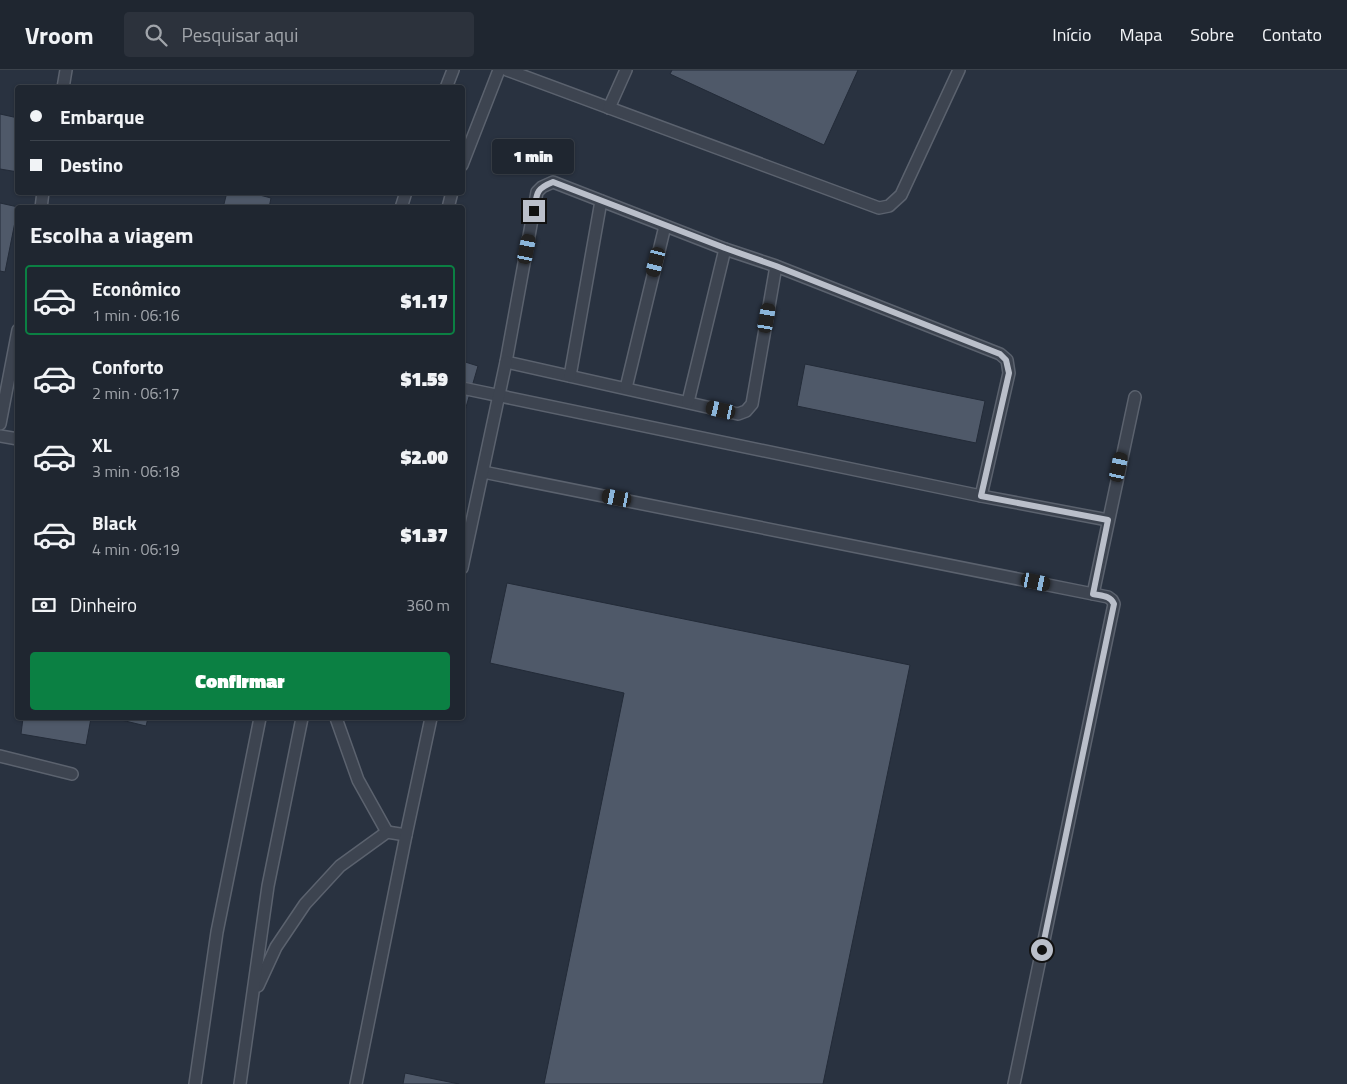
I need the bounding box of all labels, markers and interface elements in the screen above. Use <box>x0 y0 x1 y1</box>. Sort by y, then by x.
search box <box>124 12 474 57</box>
text: Vroom <box>25 17 94 53</box>
text: Pesquisar aqui <box>182 20 298 49</box>
icon: search <box>142 21 170 49</box>
text: Início <box>1052 21 1092 48</box>
text: Mapa <box>1120 21 1162 48</box>
text: Sobre <box>1190 21 1234 48</box>
text: Contato <box>1262 21 1322 48</box>
text: Embarque <box>60 102 144 131</box>
callout: 1 min <box>493 138 575 174</box>
text: 1 min <box>513 144 553 168</box>
text: Destino <box>60 150 123 179</box>
route end <box>523 200 545 222</box>
text: Escolha a viagem <box>30 218 194 252</box>
car <box>516 233 537 265</box>
car <box>645 246 666 278</box>
text: Econômico <box>92 274 181 303</box>
icon: car <box>32 278 77 323</box>
text: $1.17 <box>401 286 448 315</box>
car <box>757 302 776 334</box>
text: 1 min · 06:16 <box>92 303 180 327</box>
text: Conforto <box>92 352 164 381</box>
icon: car <box>32 356 77 401</box>
text: $1.59 <box>401 364 448 393</box>
text: 2 min · 06:17 <box>92 381 180 405</box>
car <box>704 399 737 421</box>
text: XL <box>92 430 112 459</box>
icon: car <box>32 434 77 479</box>
text: $2.00 <box>401 442 448 471</box>
car <box>1108 451 1129 483</box>
text: 3 min · 06:18 <box>92 459 180 483</box>
car <box>600 488 633 508</box>
text: Black <box>92 508 137 537</box>
icon: car <box>32 512 77 557</box>
text: $1.37 <box>401 520 448 549</box>
text: 4 min · 06:19 <box>92 537 180 561</box>
car <box>1019 572 1052 592</box>
text: Dinheiro <box>70 590 137 619</box>
icon: cash <box>30 591 58 619</box>
text: 360 m <box>406 593 450 617</box>
button: Confirmar <box>30 652 450 710</box>
route start <box>1031 939 1053 961</box>

